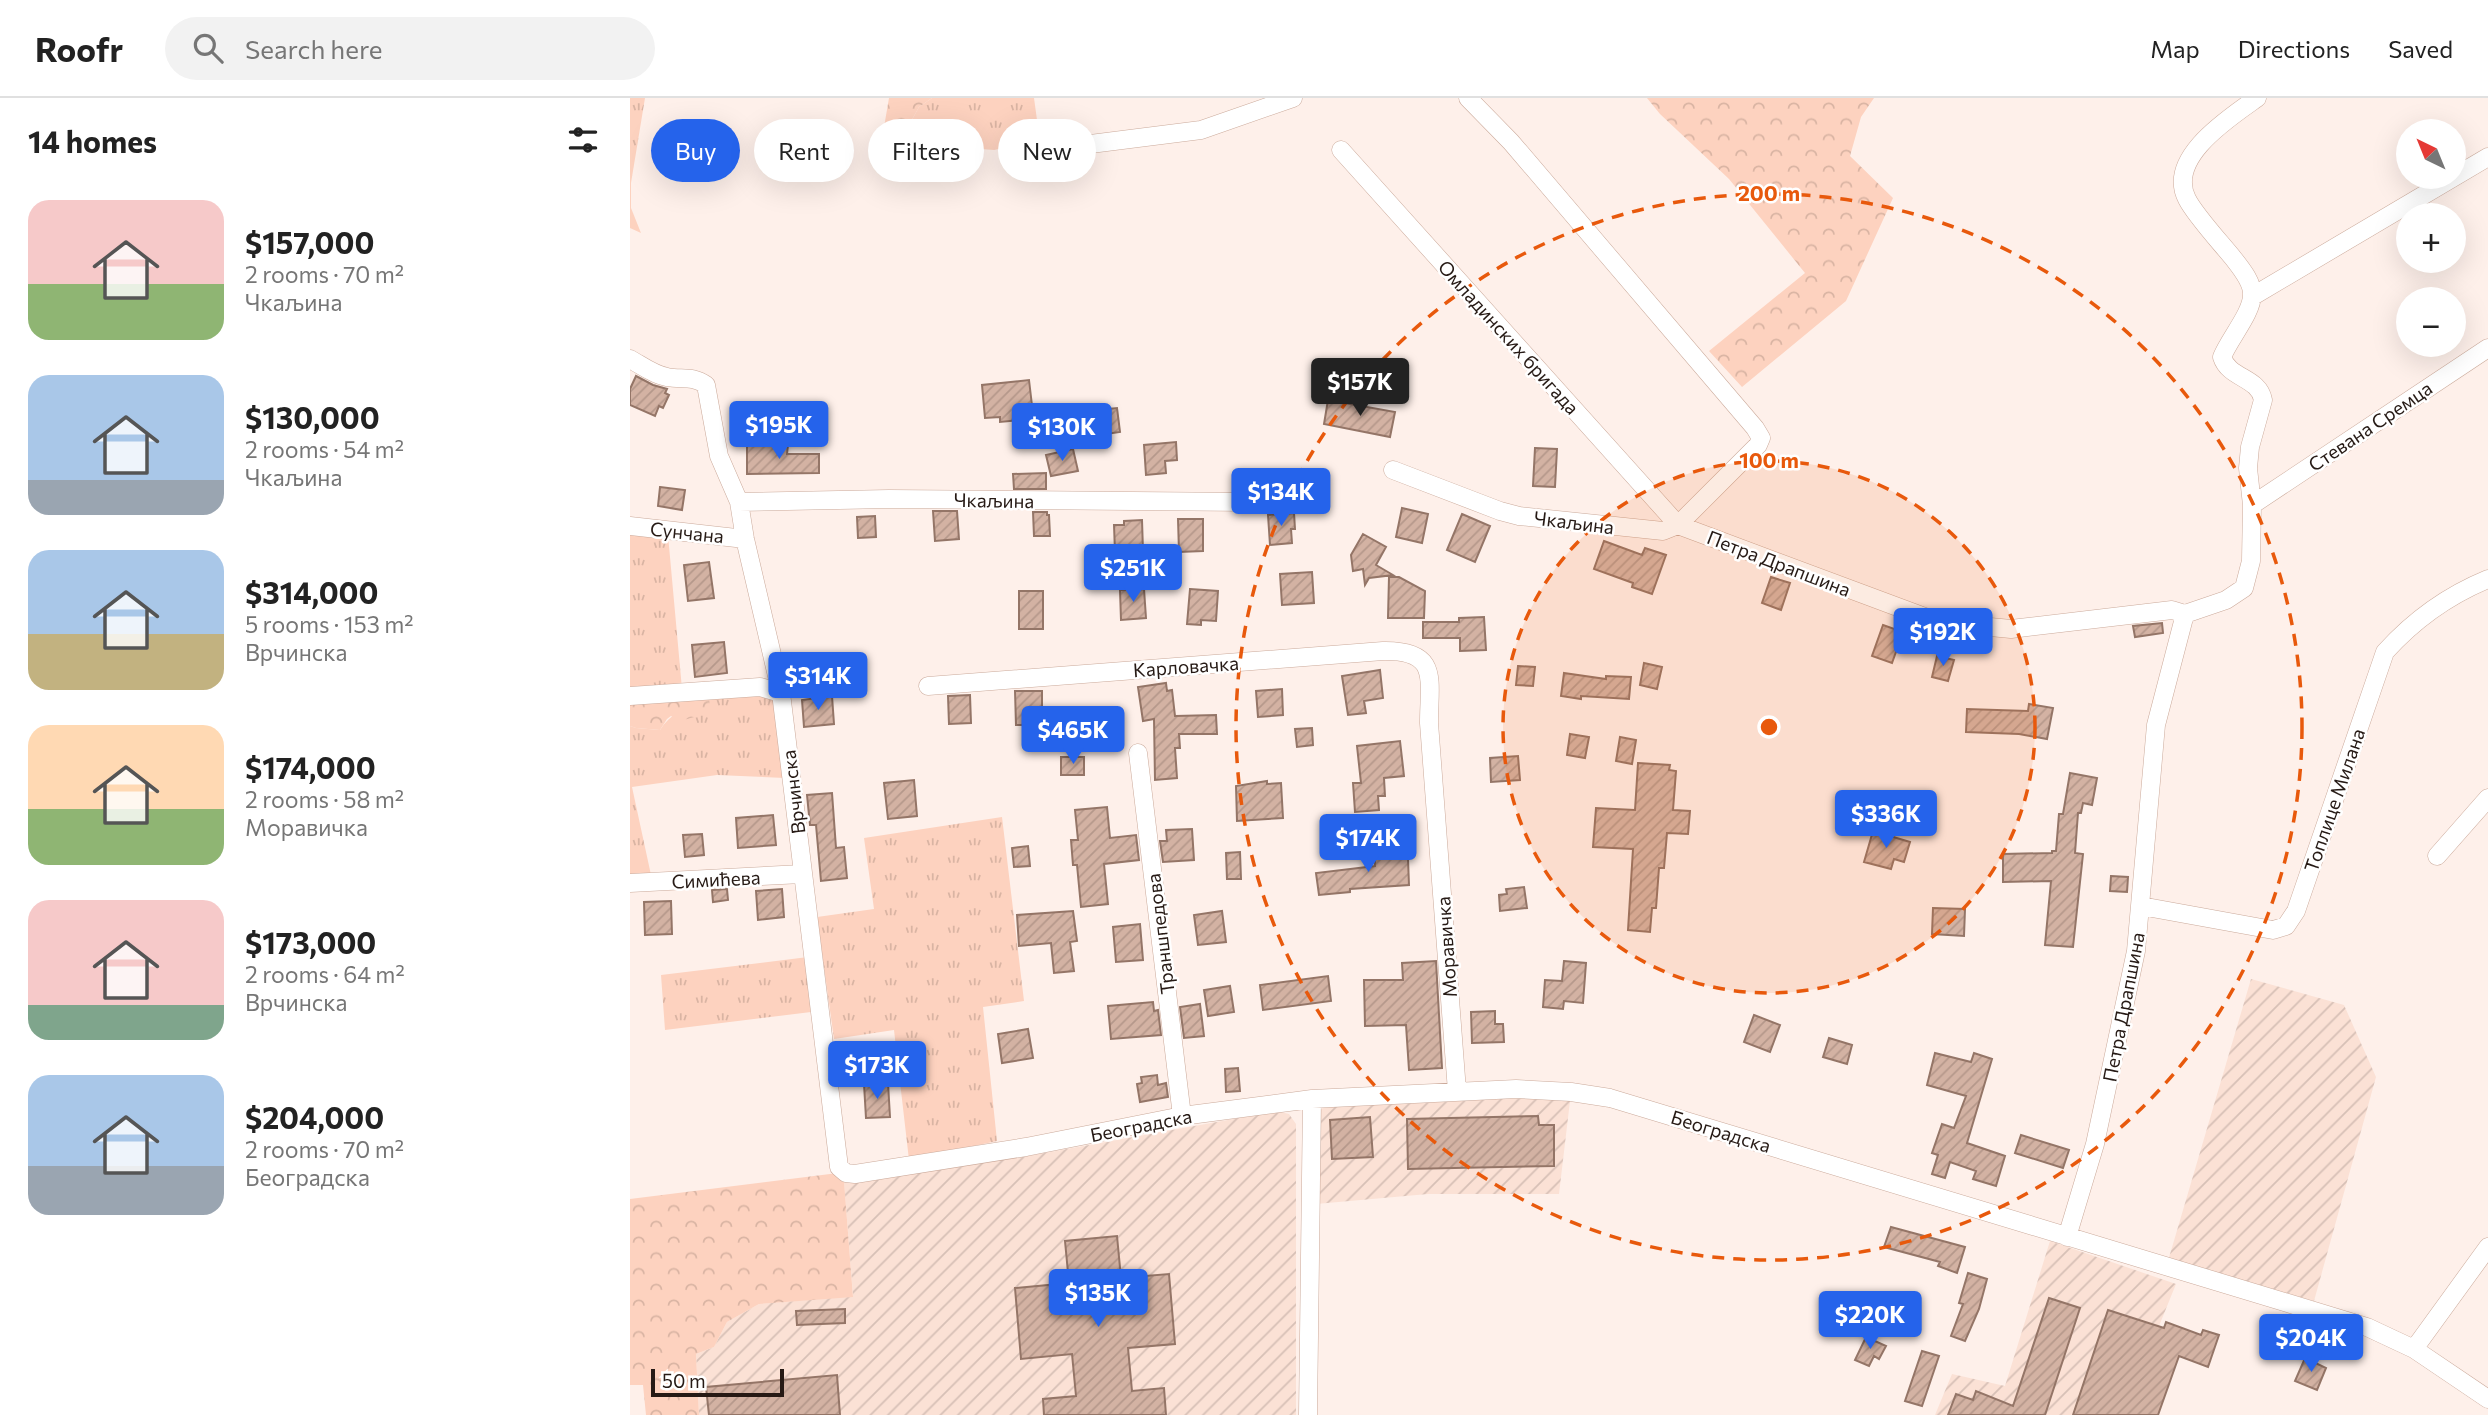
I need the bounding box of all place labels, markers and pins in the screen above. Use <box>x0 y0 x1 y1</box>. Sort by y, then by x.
pin: $157K <box>1311 358 1409 418</box>
pin: $195K <box>730 402 828 461</box>
pin: $130K <box>1013 404 1111 463</box>
pin: $134K <box>1232 468 1330 528</box>
pin: $251K <box>1084 545 1182 604</box>
pin: $192K <box>1894 608 1992 668</box>
pin: $314K <box>769 652 867 712</box>
pin: $465K <box>1024 706 1122 766</box>
centre of rings <box>1757 715 1781 739</box>
pin: $336K <box>1837 790 1935 850</box>
pin: $174K <box>1319 814 1417 874</box>
pin: $173K <box>828 1042 926 1101</box>
pin: $135K <box>1049 1270 1147 1329</box>
pin: $220K <box>1821 1292 1919 1351</box>
pin: $204K <box>2262 1314 2360 1374</box>

